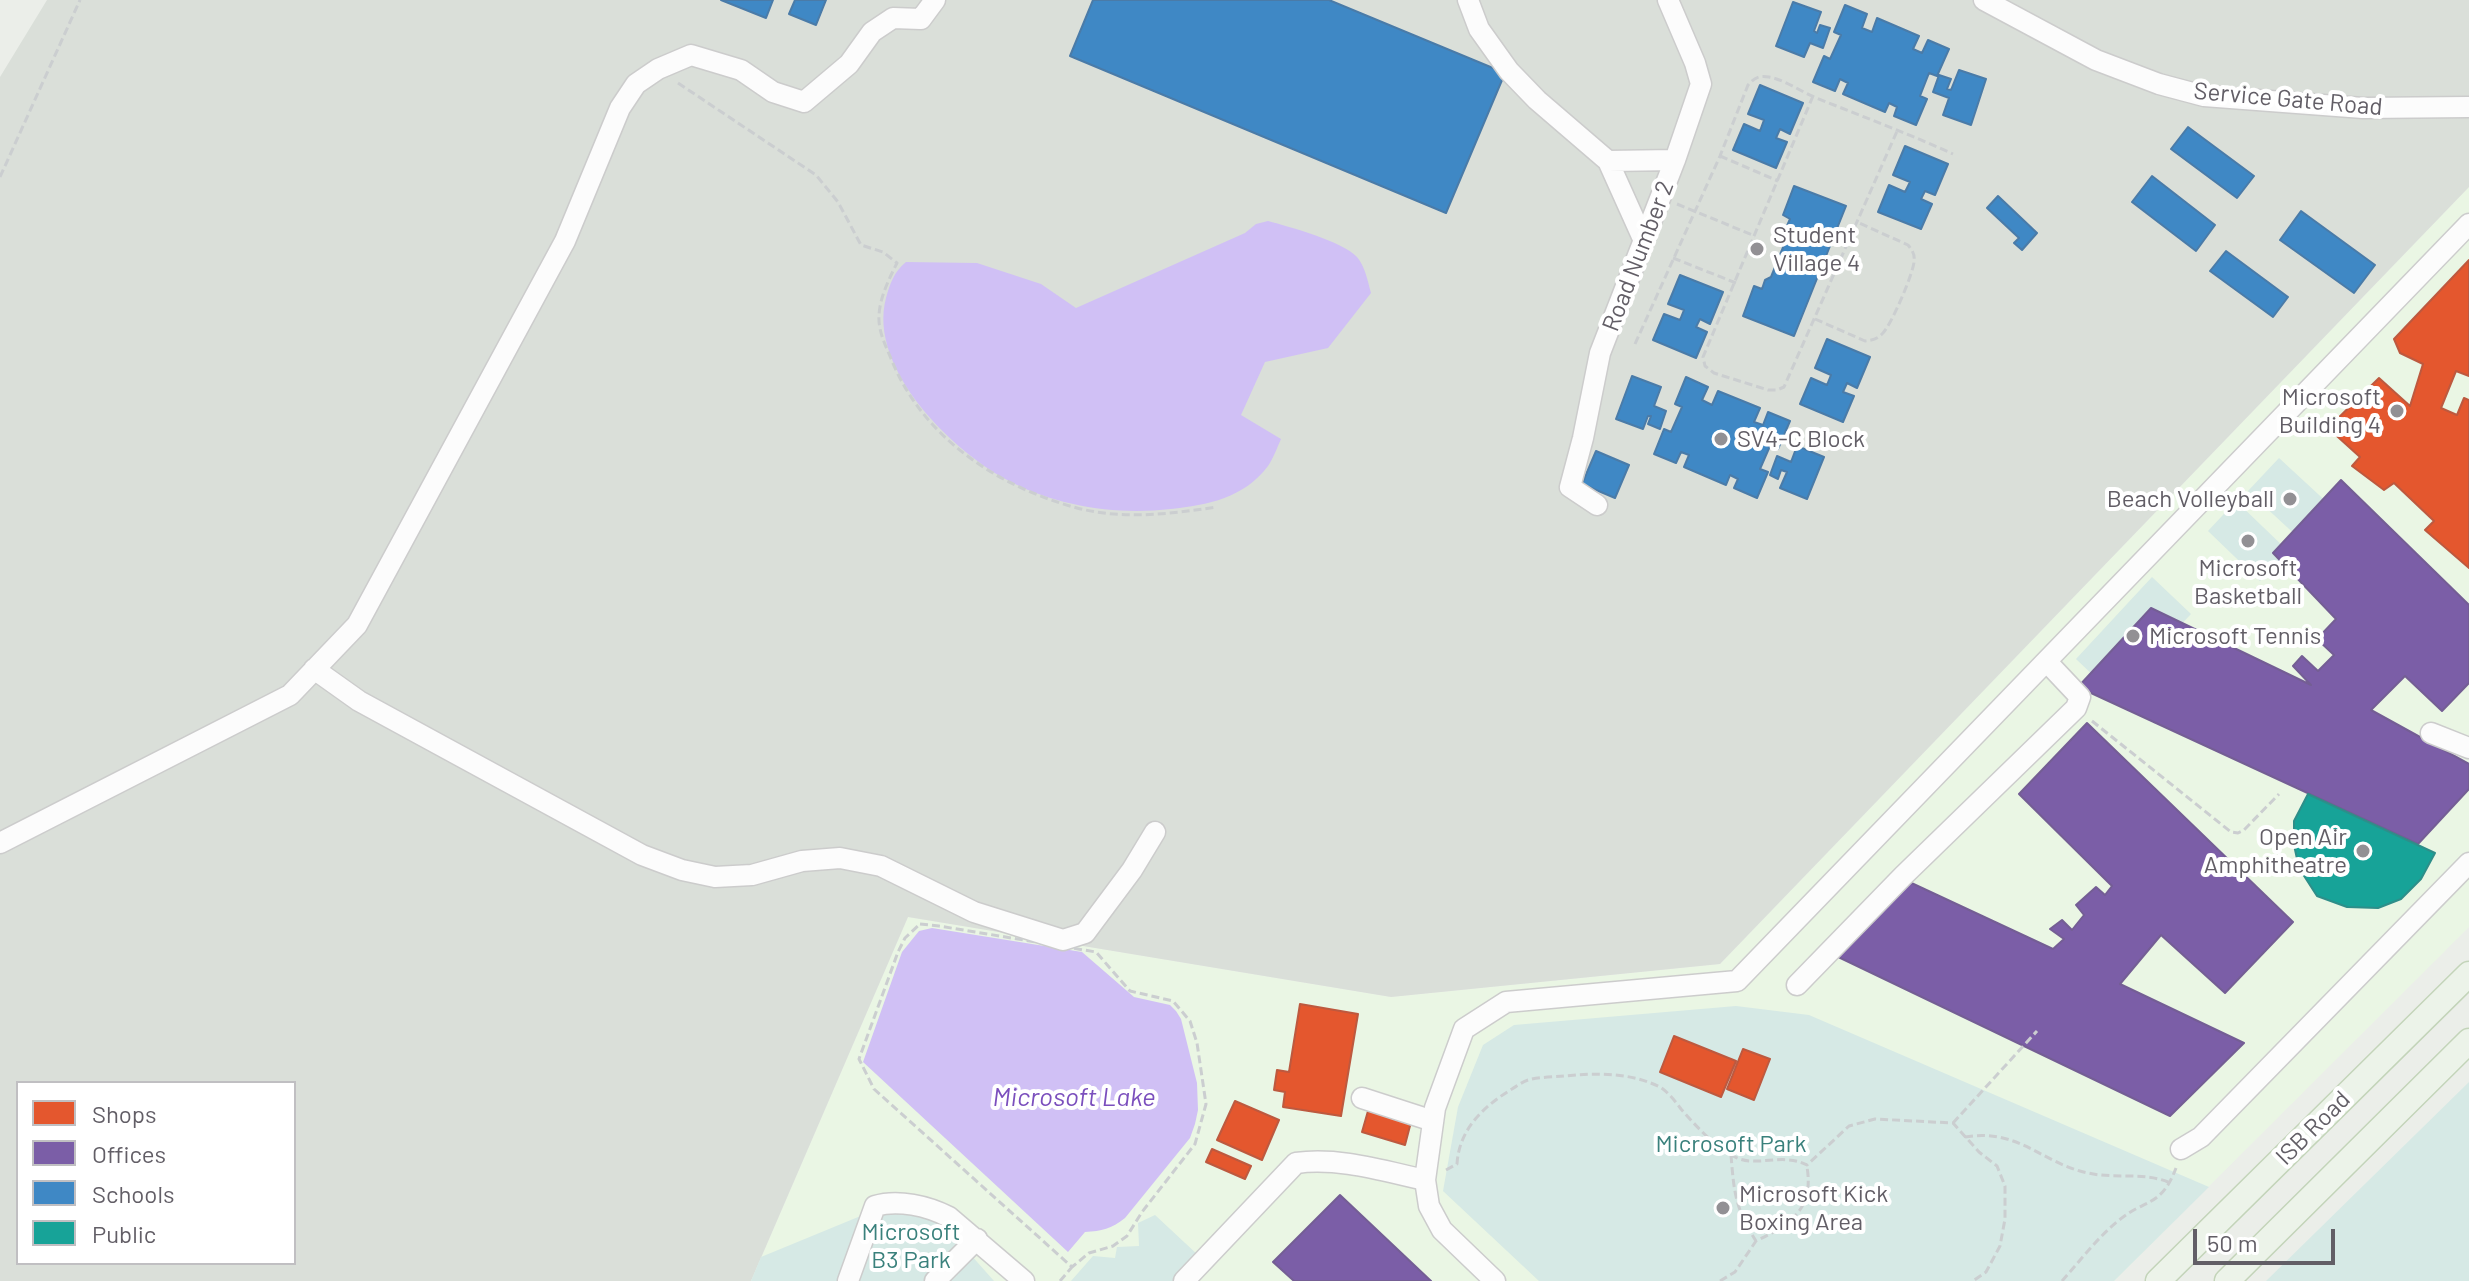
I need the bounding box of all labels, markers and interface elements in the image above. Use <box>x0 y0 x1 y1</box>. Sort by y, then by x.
street label: Service Gate Road <box>2192 76 2384 122</box>
street label: Road Number 2 <box>1596 177 1680 335</box>
place label: Student Village 4 <box>1773 221 1860 277</box>
marker: Student Village 4 <box>1748 240 1766 258</box>
place label: Microsoft Building 4 <box>2279 383 2381 439</box>
marker: Microsoft Building 4 <box>2388 402 2406 420</box>
place label: SV4-C Block <box>1737 425 1865 453</box>
marker: SV4-C Block <box>1712 430 1730 448</box>
place label: Beach Volleyball <box>2107 485 2274 513</box>
marker: Beach Volleyball <box>2281 490 2299 508</box>
marker: Microsoft Basketball <box>2239 532 2257 550</box>
place label: Microsoft Basketball <box>2194 554 2302 610</box>
place label: Microsoft Tennis <box>2149 622 2321 650</box>
marker: Microsoft Tennis <box>2124 627 2142 645</box>
place label: Open Air Amphitheatre <box>2204 823 2347 879</box>
marker: Open Air Amphitheatre <box>2354 842 2372 860</box>
legend <box>16 1081 296 1265</box>
water label: Microsoft Lake <box>992 1081 1156 1113</box>
street label: ISB Road <box>2270 1085 2356 1171</box>
text: Shops <box>92 1099 157 1128</box>
park label: Microsoft Park <box>1655 1130 1807 1158</box>
text: Offices <box>92 1139 166 1168</box>
text: Schools <box>92 1179 175 1208</box>
place label: Microsoft Kick Boxing Area <box>1739 1180 1888 1236</box>
marker: Microsoft Kick Boxing Area <box>1714 1199 1732 1217</box>
scale bar <box>2197 1213 2339 1263</box>
park label: Microsoft B3 Park <box>861 1218 961 1274</box>
text: Public <box>92 1219 156 1248</box>
text: 50 m <box>2207 1228 2258 1257</box>

